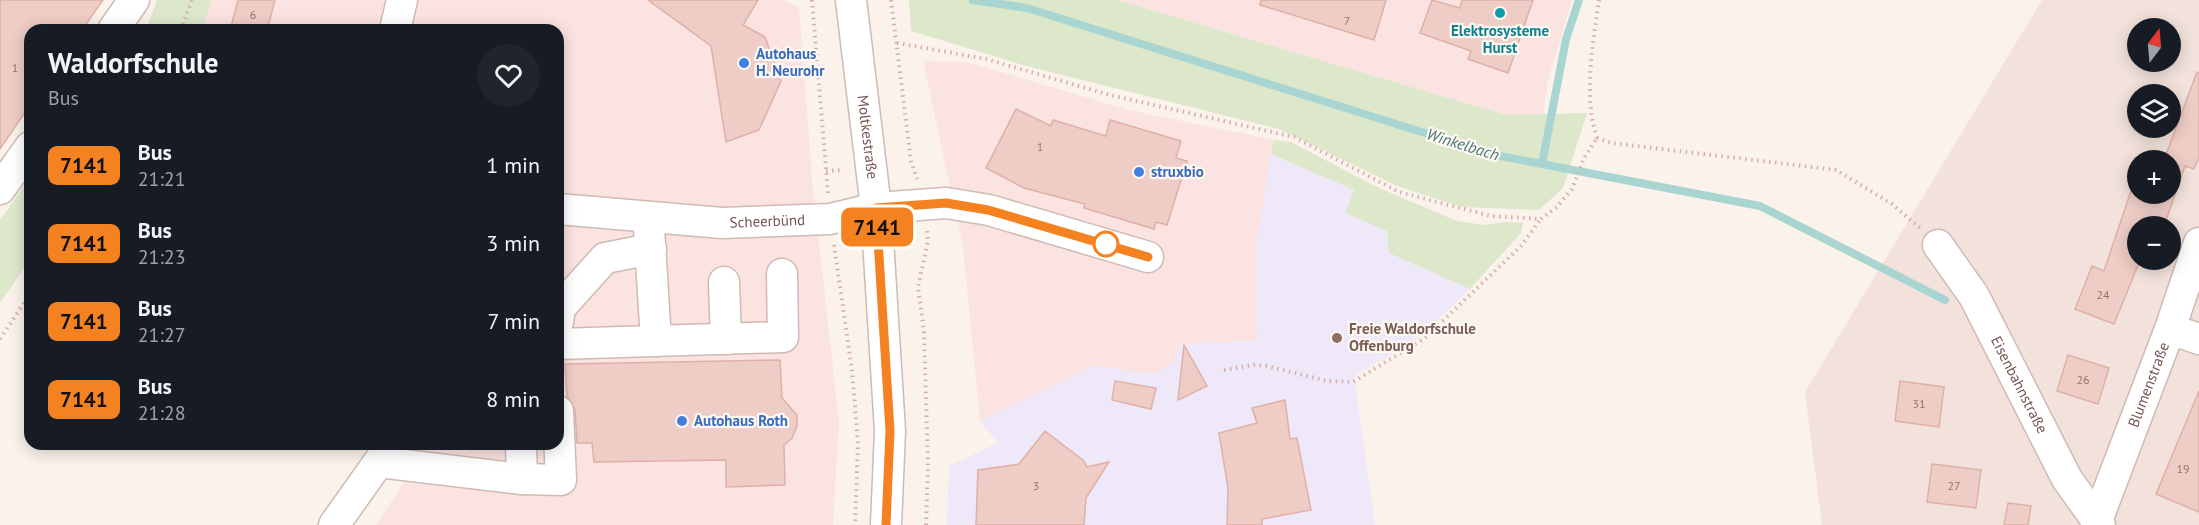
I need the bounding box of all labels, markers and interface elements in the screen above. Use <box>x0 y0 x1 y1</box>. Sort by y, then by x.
marker: Elektrosysteme Hurst <box>1493 6 1507 20</box>
house number: 6 <box>250 7 256 22</box>
house number: 7 <box>1344 13 1350 28</box>
north arrow <box>2127 18 2181 72</box>
map controls <box>2127 18 2181 270</box>
place label: Elektrosysteme Hurst <box>1451 21 1549 57</box>
text: Waldorfschule <box>48 44 219 81</box>
button: heart <box>477 44 540 107</box>
place label: Autohaus H. Neurohr <box>756 44 825 80</box>
marker: Autohaus H. Neurohr <box>737 56 751 70</box>
house number: 1 <box>12 60 18 75</box>
button: layers <box>2127 84 2181 138</box>
text: Bus <box>48 85 79 111</box>
street label: Moltkestraße <box>853 94 882 180</box>
water label: Winkelbach <box>1424 123 1502 165</box>
text: Bus <box>138 138 172 166</box>
house number: 1 <box>1037 139 1043 154</box>
button: + <box>2127 150 2181 204</box>
text: 1 min <box>486 151 540 179</box>
text: 7141 <box>60 152 108 179</box>
place label: struxbio <box>1151 162 1204 181</box>
marker: struxbio <box>1132 165 1146 179</box>
text: 21:21 <box>138 166 186 192</box>
line badge: 7141 <box>835 208 919 246</box>
street label: Scheerbünd <box>729 210 806 232</box>
text: 7141 <box>853 214 901 241</box>
text: Bus <box>138 216 172 244</box>
button: − <box>2127 216 2181 270</box>
text: 3 min <box>486 229 540 257</box>
text: 7141 <box>60 230 108 257</box>
unlabelled marker <box>1093 231 1119 257</box>
text: 21:23 <box>138 244 186 270</box>
house number: 24 <box>2096 287 2110 302</box>
text: Bus <box>138 294 172 322</box>
text: 7 min <box>488 307 540 335</box>
text: 7141 <box>60 308 108 335</box>
place label: Freie Waldorfschule Offenburg <box>1349 319 1476 355</box>
text: 21:27 <box>138 322 186 348</box>
marker: Freie Waldorfschule Offenburg <box>1330 331 1344 345</box>
street label: Eisenbahnstraße <box>1987 333 2052 436</box>
street label: Blumenstraße <box>2123 339 2173 430</box>
text: Bus <box>138 372 172 400</box>
house number: 26 <box>2076 372 2090 387</box>
text: 8 min <box>486 385 540 413</box>
text: 7141 <box>60 386 108 413</box>
house number: 31 <box>1912 396 1926 411</box>
text: 21:28 <box>138 400 186 426</box>
place label: Autohaus Roth <box>694 411 788 430</box>
marker: Autohaus Roth <box>675 414 689 428</box>
house number: 19 <box>2176 461 2190 476</box>
house number: 3 <box>1033 478 1039 493</box>
house number: 27 <box>1947 478 1961 493</box>

